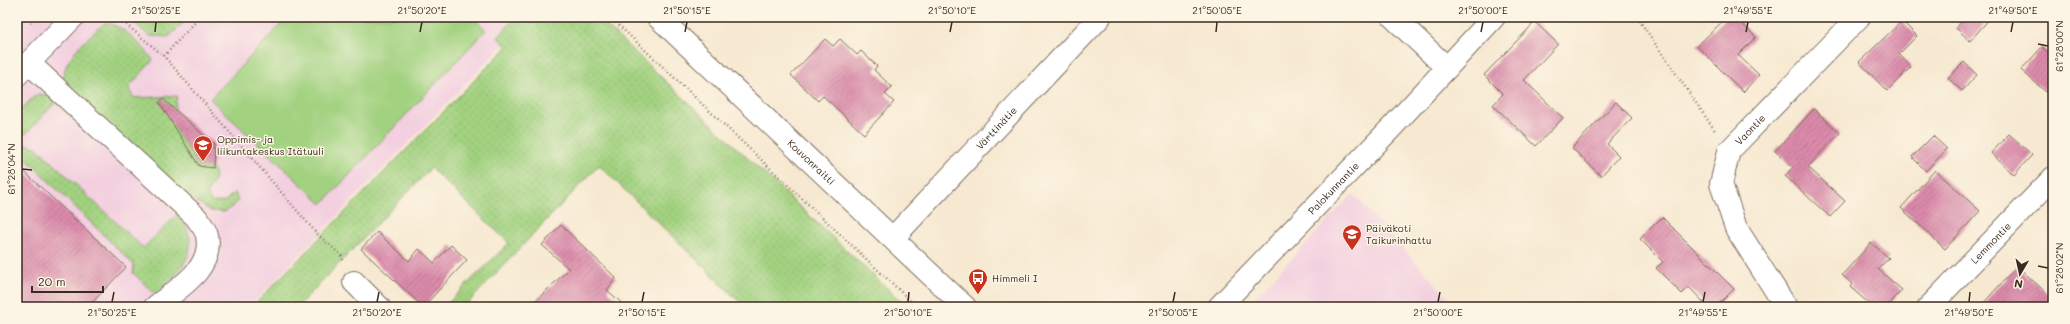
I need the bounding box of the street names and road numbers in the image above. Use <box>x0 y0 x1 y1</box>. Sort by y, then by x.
street label: Värttinätie <box>973 103 1020 152</box>
street label: Vaontie <box>1732 111 1768 148</box>
street label: Kouvonraitti <box>785 136 838 188</box>
street label: Palokunnantie <box>1305 159 1362 217</box>
street label: Lemmontie <box>1967 219 2014 267</box>

